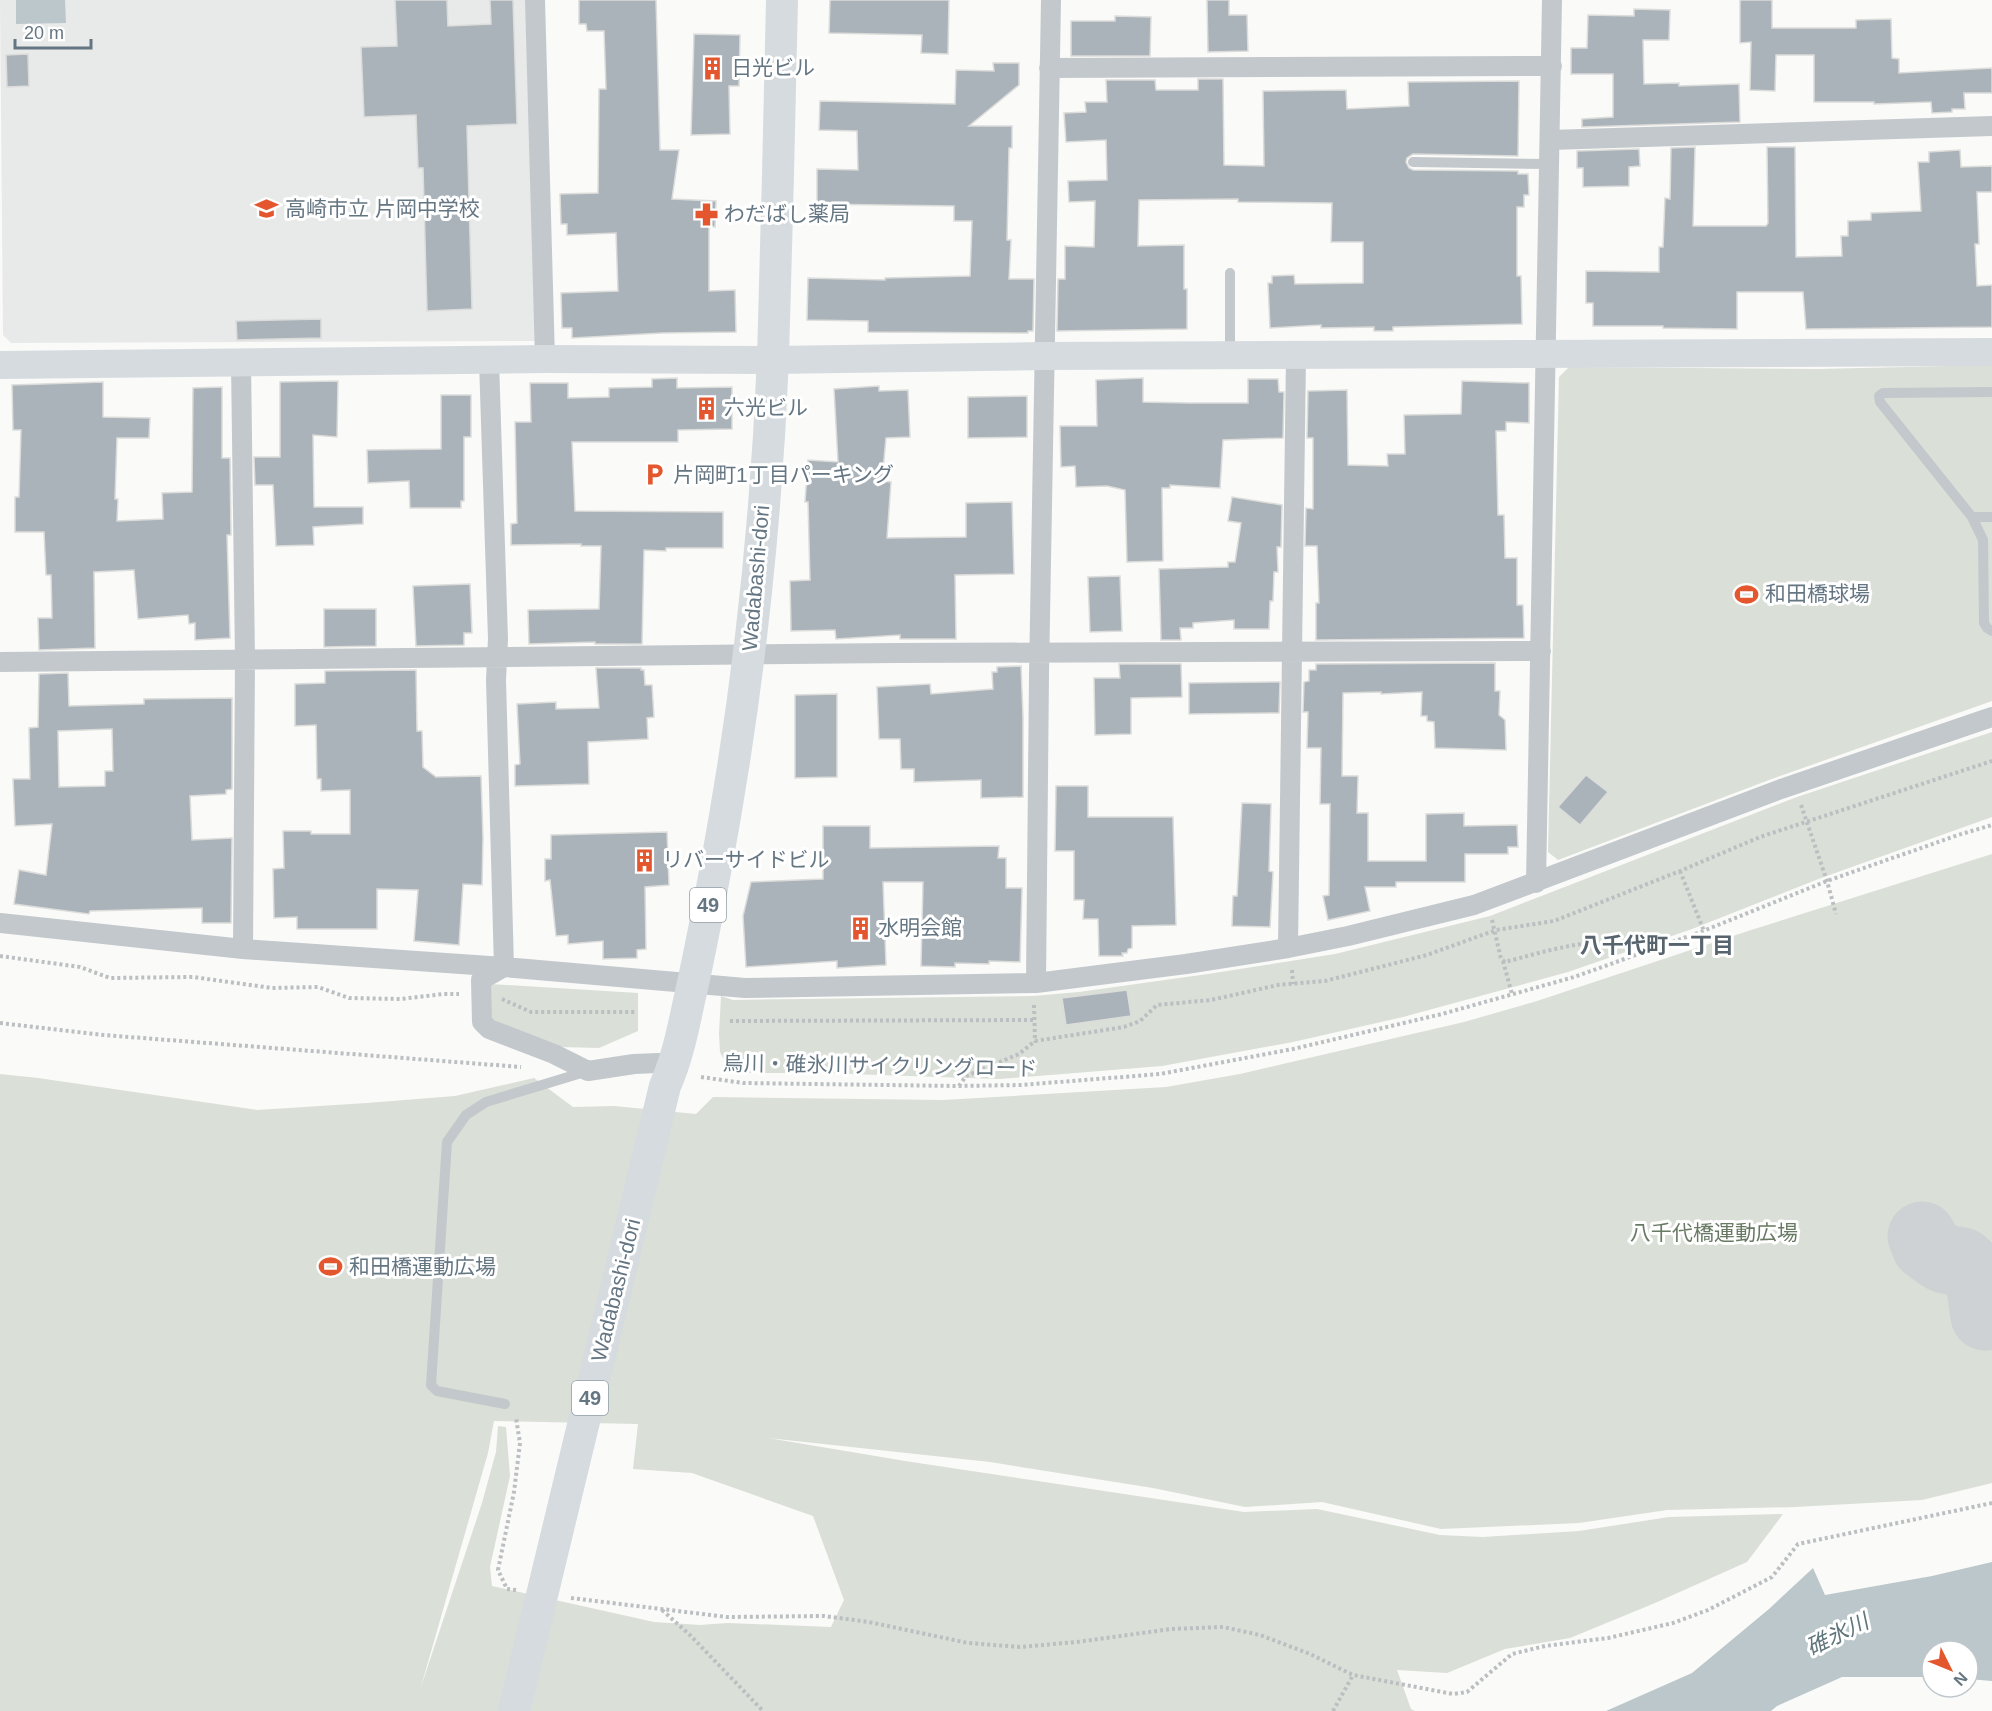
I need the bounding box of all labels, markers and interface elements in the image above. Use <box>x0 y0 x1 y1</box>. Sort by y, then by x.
scale bar <box>15 12 92 50</box>
text: 20 m <box>24 23 64 43</box>
building icon: 日光ビル <box>700 55 726 81</box>
place label: 日光ビル <box>731 56 815 79</box>
school or university icon: 高崎市立 片岡中学校 <box>254 196 280 222</box>
place label: 高崎市立 片岡中学校 <box>285 197 480 220</box>
pharmacy icon: わだばし薬局 <box>693 201 719 227</box>
place label: わだばし薬局 <box>724 202 850 225</box>
building icon: 六光ビル <box>693 395 719 421</box>
place label: 六光ビル <box>724 396 808 419</box>
parking icon: 片岡町1丁目パーキング <box>642 462 668 488</box>
place label: 片岡町1丁目パーキング <box>673 463 894 486</box>
street label: Wadabashi-dori <box>738 504 773 652</box>
sports icon: 和田橋球場 <box>1734 581 1760 607</box>
place label: 和田橋球場 <box>1765 582 1870 605</box>
building icon: リバーサイドビル <box>631 847 657 873</box>
place label: リバーサイドビル <box>662 848 830 871</box>
road number: 49 <box>690 888 726 922</box>
building icon: 水明会館 <box>847 915 873 941</box>
place label: 水明会館 <box>878 916 962 939</box>
district label: 八千代町一丁目 <box>1580 933 1734 958</box>
street label: 烏川・碓氷川サイクリングロード <box>723 1051 1037 1080</box>
street label: Wadabashi-dori <box>587 1216 644 1364</box>
park label: 八千代橋運動広場 <box>1630 1221 1798 1244</box>
sports icon: 和田橋運動広場 <box>318 1254 344 1280</box>
place label: 和田橋運動広場 <box>349 1255 496 1278</box>
road number: 49 <box>572 1381 608 1415</box>
water label: 碓氷川 <box>1802 1608 1874 1660</box>
north arrow <box>1920 1639 1980 1699</box>
text: N <box>1950 1669 1971 1689</box>

